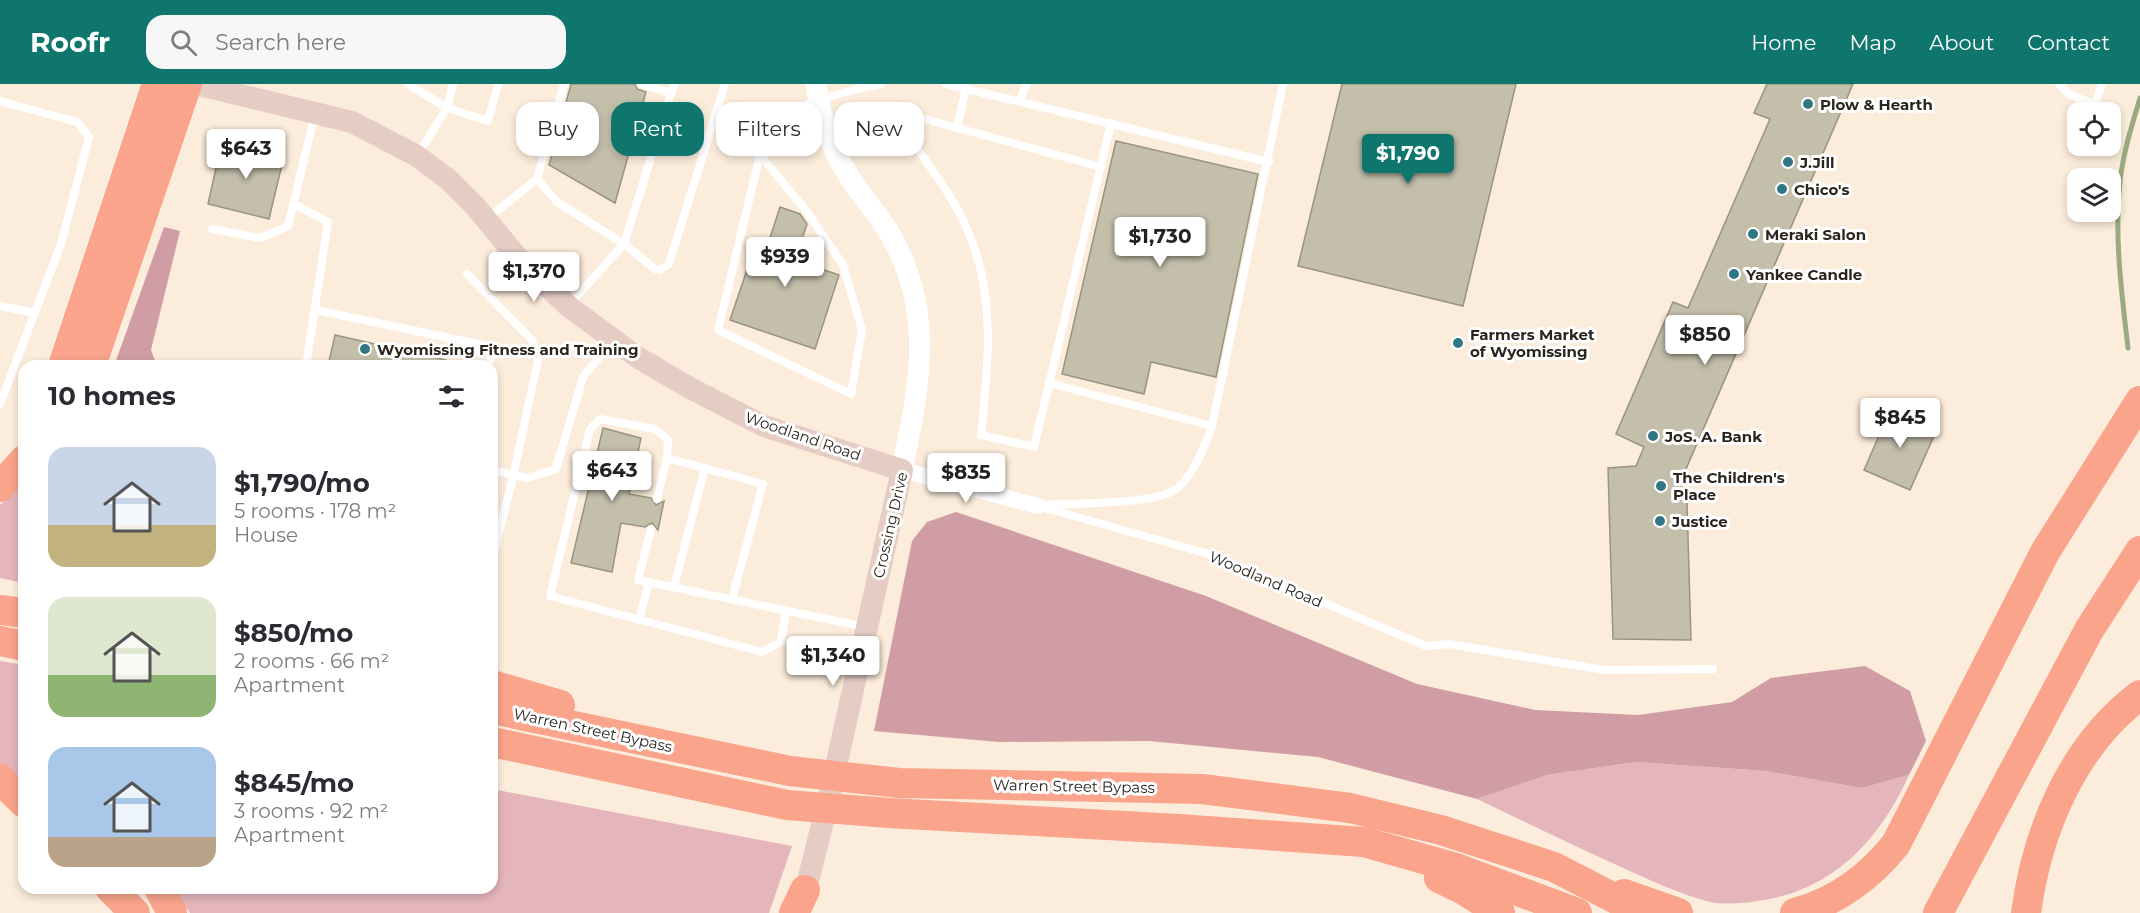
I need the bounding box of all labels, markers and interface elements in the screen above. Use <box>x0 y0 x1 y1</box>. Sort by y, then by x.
search box <box>146 15 566 69</box>
text: Roofr <box>30 25 110 59</box>
icon: search <box>167 26 200 59</box>
text: Search here <box>215 29 346 56</box>
text: Home <box>1751 30 1816 55</box>
text: Map <box>1849 30 1896 55</box>
text: About <box>1929 30 1994 55</box>
text: Contact <box>2027 30 2110 55</box>
place label: Plow & Hearth <box>1820 95 1933 114</box>
marker: Plow & Hearth <box>1801 97 1815 111</box>
chip: Buy <box>516 102 599 156</box>
chip: Rent <box>611 102 704 156</box>
chip: Filters <box>716 102 822 156</box>
chip: New <box>834 102 924 156</box>
map controls <box>2067 102 2121 222</box>
button: locate <box>2067 102 2121 156</box>
pin: $643 <box>210 129 282 180</box>
pin: $1,790 <box>1359 134 1457 185</box>
text: $643 <box>221 136 272 160</box>
text: $1,790 <box>1376 141 1440 165</box>
place label: J.Jill <box>1799 153 1834 172</box>
marker: J.Jill <box>1781 155 1795 169</box>
button: layers <box>2067 168 2121 222</box>
place label: Chico's <box>1794 180 1850 199</box>
marker: Chico's <box>1775 182 1789 196</box>
pin: $1,730 <box>1111 217 1209 268</box>
text: $1,730 <box>1129 224 1192 248</box>
place label: Meraki Salon <box>1765 225 1866 244</box>
marker: Meraki Salon <box>1746 227 1760 241</box>
pin: $939 <box>749 237 821 288</box>
text: $939 <box>760 244 810 268</box>
pin: $1,370 <box>485 252 583 303</box>
text: $1,370 <box>502 259 566 283</box>
place label: Yankee Candle <box>1745 265 1862 284</box>
marker: Yankee Candle <box>1727 267 1741 281</box>
pin: $850 <box>1669 315 1741 366</box>
text: $850 <box>1679 322 1731 346</box>
place label: Farmers Market of Wyomissing <box>1470 325 1595 361</box>
marker: Farmers Market of Wyomissing <box>1451 336 1465 350</box>
place label: Wyomissing Fitness and Training <box>377 340 638 359</box>
marker: Wyomissing Fitness and Training <box>358 342 372 356</box>
text: 10 homes <box>48 380 176 412</box>
icon: filters <box>435 380 468 413</box>
pin: $845 <box>1864 398 1936 449</box>
text: $845 <box>1874 405 1926 429</box>
street label: Woodland Road <box>743 407 863 465</box>
place label: JoS. A. Bank <box>1664 427 1762 446</box>
marker: JoS. A. Bank <box>1646 429 1660 443</box>
pin: $643 <box>576 451 648 502</box>
pin: $835 <box>930 453 1002 504</box>
text: $643 <box>587 458 638 482</box>
text: $835 <box>941 460 991 484</box>
text: $1,790/mo <box>234 467 370 499</box>
place label: The Children's Place <box>1673 468 1785 504</box>
street label: Crossing Drive <box>869 470 911 580</box>
icon: home <box>96 471 168 543</box>
marker: The Children's Place <box>1654 479 1668 493</box>
text: 5 rooms · 178 m² <box>234 499 396 523</box>
place label: Justice <box>1671 512 1728 531</box>
marker: Justice <box>1653 514 1667 528</box>
text: House <box>234 523 298 547</box>
street label: Woodland Road <box>1207 547 1325 611</box>
text: $850/mo <box>234 617 353 649</box>
icon: home <box>96 621 168 693</box>
pin: $1,340 <box>784 636 882 687</box>
text: $1,340 <box>800 643 866 667</box>
text: 2 rooms · 66 m² <box>234 649 389 673</box>
text: Apartment <box>234 673 345 697</box>
street label: Warren Street Bypass <box>512 704 674 756</box>
text: $845/mo <box>234 767 354 799</box>
icon: home <box>96 771 168 843</box>
street label: Warren Street Bypass <box>993 775 1155 797</box>
text: 3 rooms · 92 m² <box>234 799 388 823</box>
text: Apartment <box>234 823 345 847</box>

